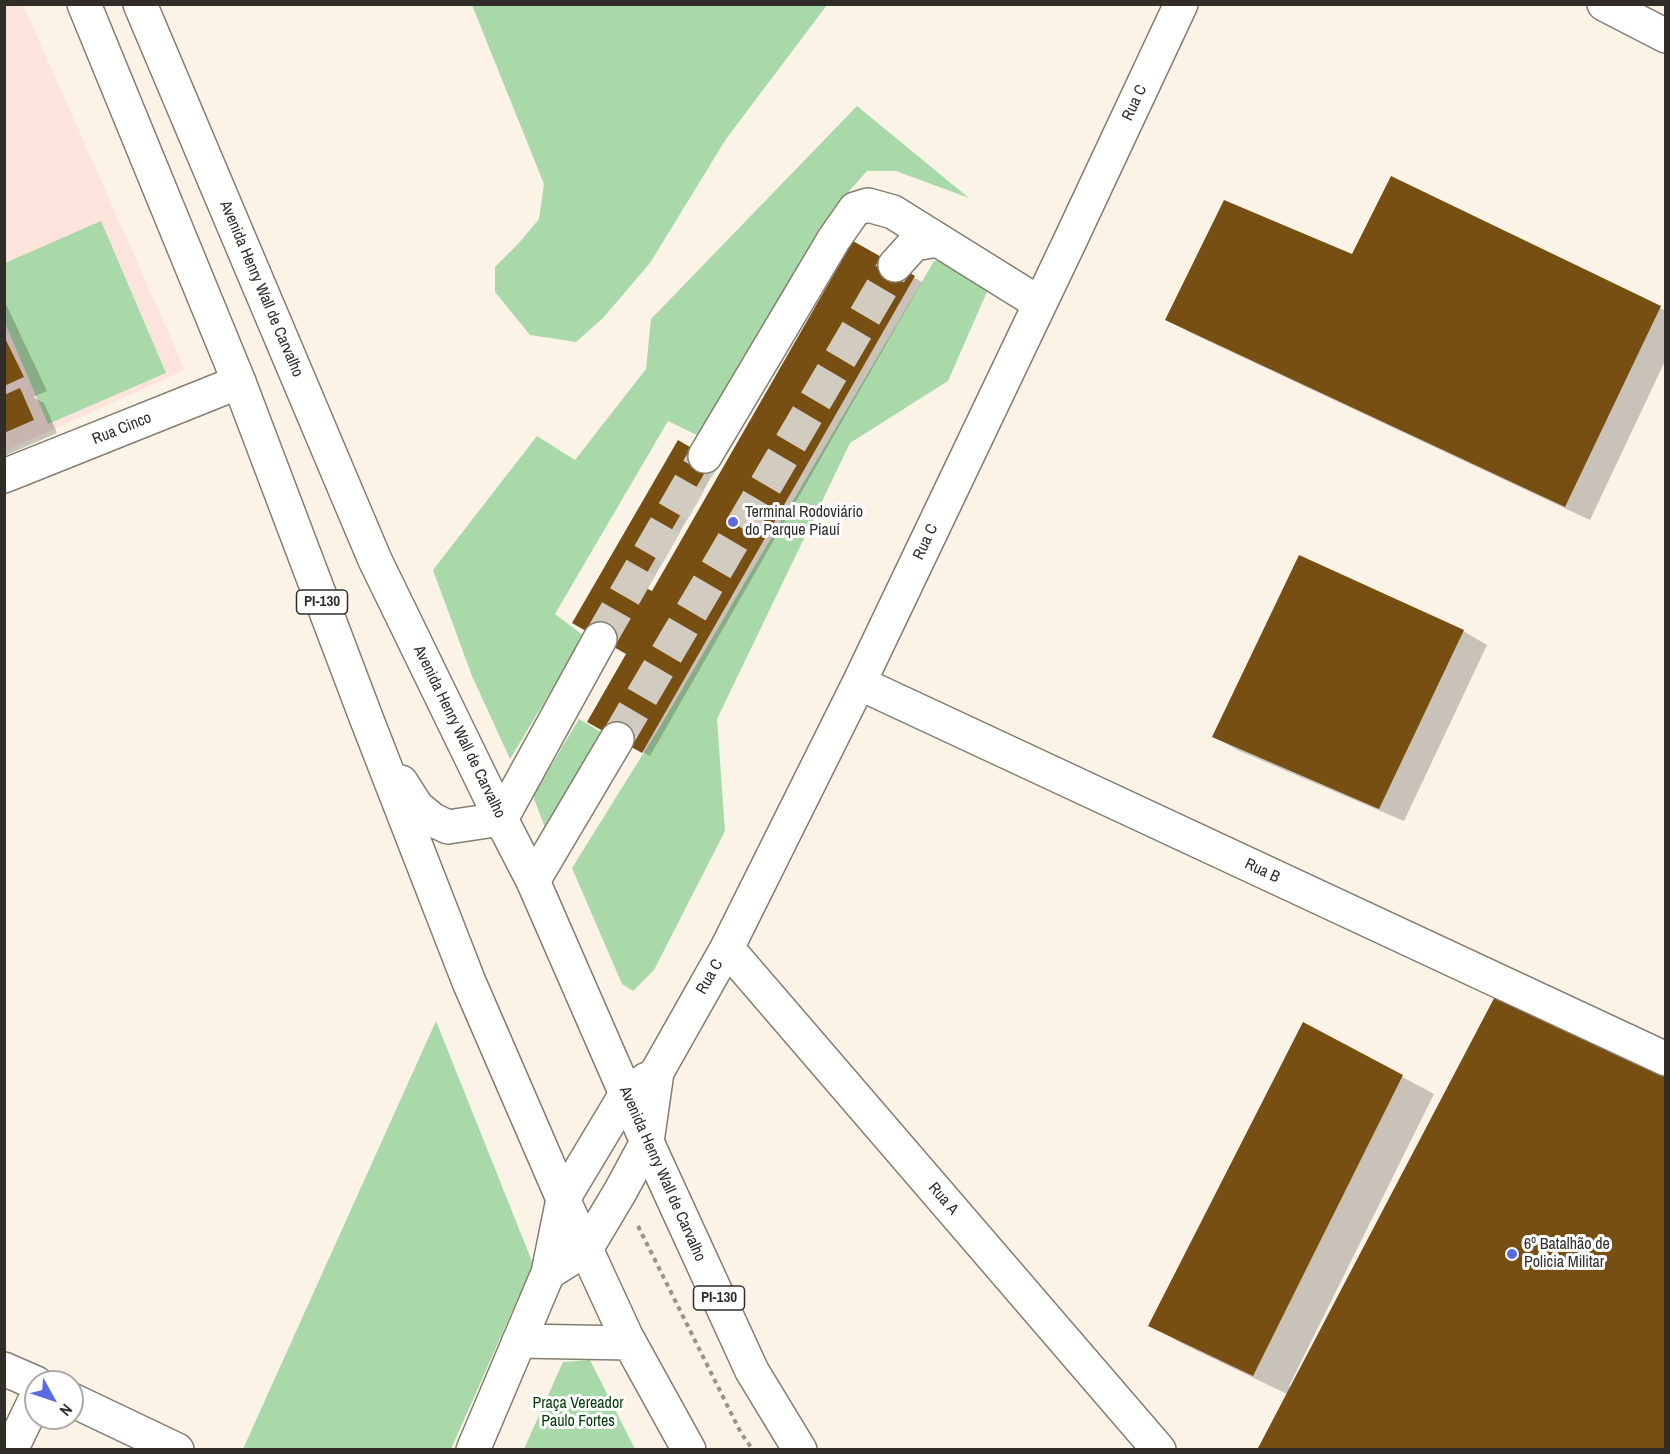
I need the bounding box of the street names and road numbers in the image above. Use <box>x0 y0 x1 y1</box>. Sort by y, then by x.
street label: Rua C <box>1118 82 1152 124</box>
street label: Avenida Henry Wall de Carvalho <box>215 198 307 380</box>
street label: Rua Cinco <box>90 408 154 450</box>
street label: Rua C <box>909 521 943 563</box>
road number: PI-130 <box>296 590 348 614</box>
street label: Avenida Henry Wall de Carvalho <box>409 643 509 821</box>
street label: Rua B <box>1241 855 1283 887</box>
street label: Rua C <box>692 956 728 998</box>
street label: Avenida Henry Wall de Carvalho <box>615 1083 709 1265</box>
street label: Rua A <box>924 1179 962 1219</box>
road number: PI-130 <box>694 1286 744 1310</box>

